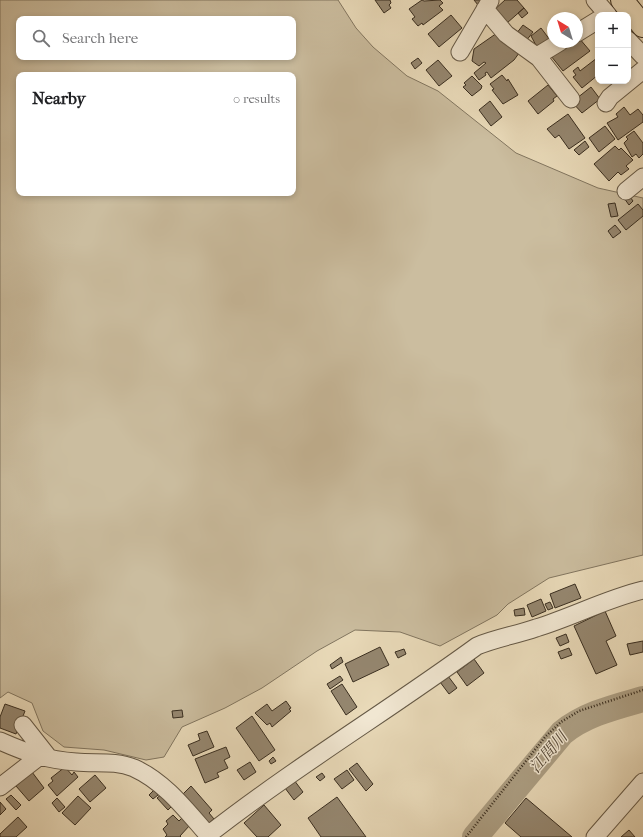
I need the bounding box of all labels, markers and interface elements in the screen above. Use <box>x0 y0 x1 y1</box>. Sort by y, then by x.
north arrow <box>547 12 583 48</box>
map controls <box>595 12 631 84</box>
button: + <box>595 12 631 48</box>
search box <box>16 16 296 60</box>
icon: search <box>30 27 52 49</box>
text: Search here <box>62 29 138 47</box>
button: − <box>595 48 631 84</box>
text: Nearby <box>32 88 86 108</box>
text: 0 results <box>233 91 280 106</box>
water label: 江間川 <box>525 726 572 776</box>

